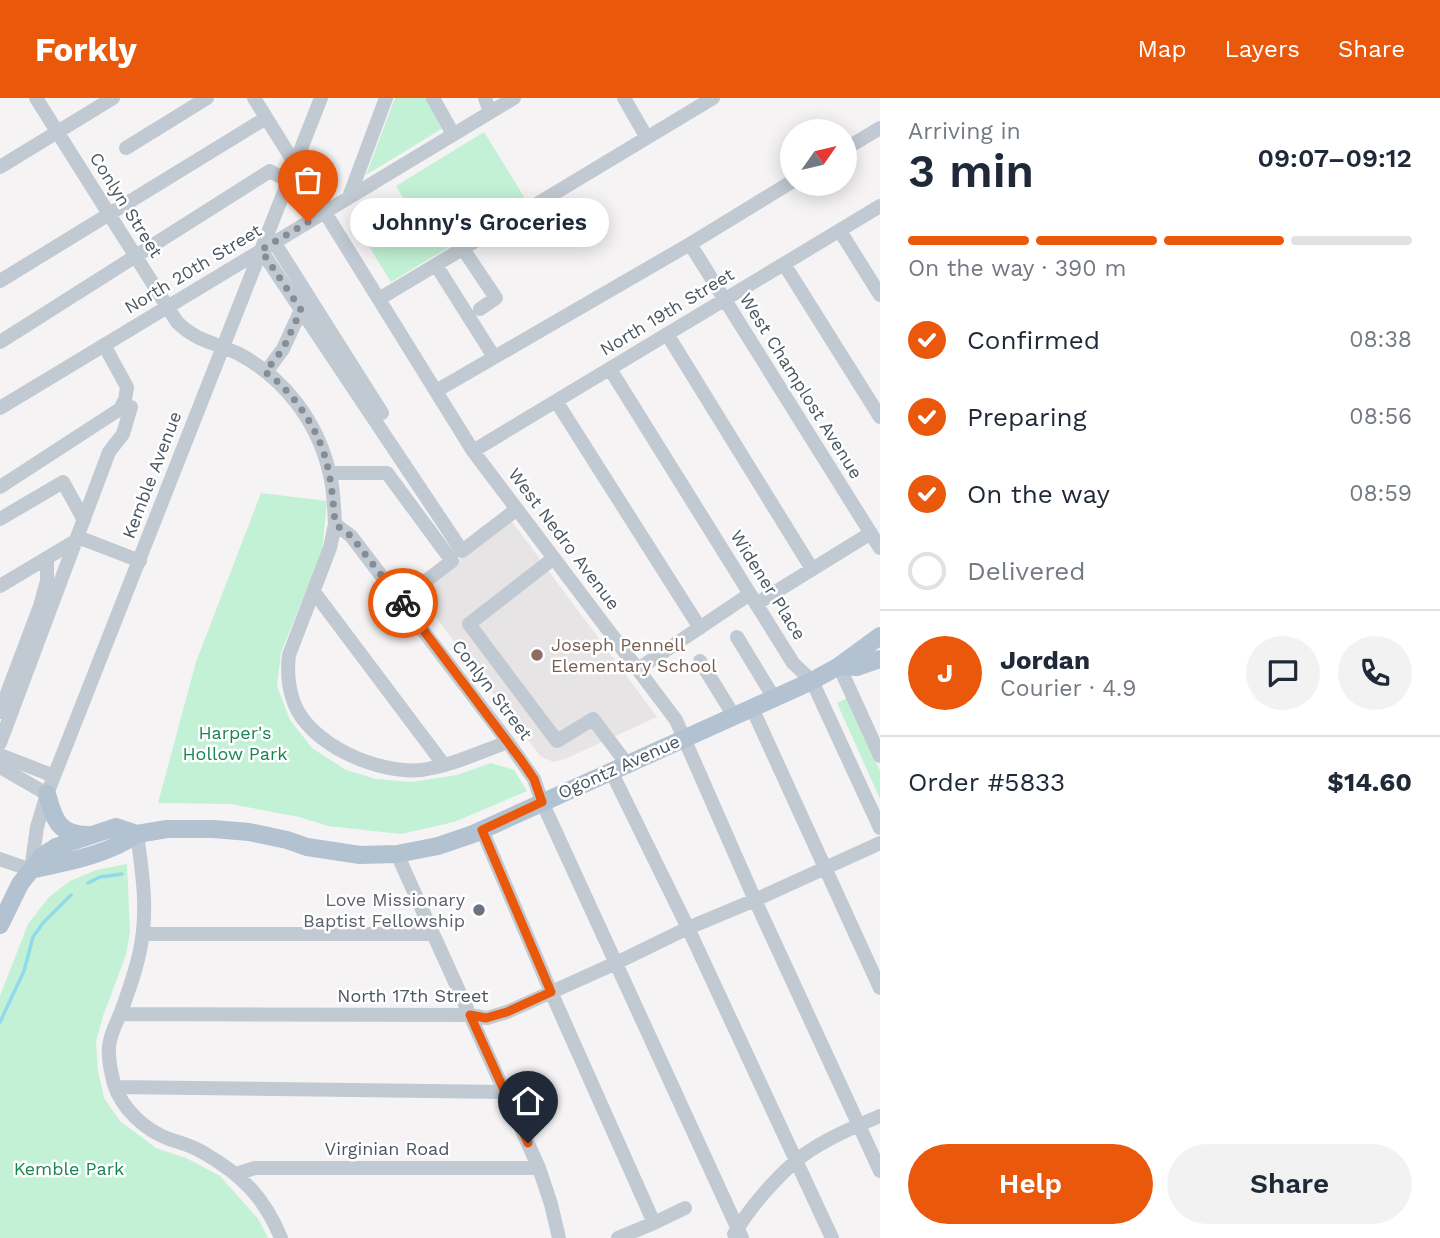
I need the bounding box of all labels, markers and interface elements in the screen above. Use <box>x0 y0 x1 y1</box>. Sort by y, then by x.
text: Forkly <box>35 30 137 69</box>
text: Map <box>1138 35 1186 63</box>
text: Layers <box>1224 35 1300 63</box>
text: Share <box>1338 35 1405 63</box>
text: Arriving in <box>908 118 1021 145</box>
north arrow <box>780 119 858 196</box>
map controls <box>780 119 857 196</box>
text: 09:07–09:12 <box>1258 143 1412 173</box>
text: 3 min <box>908 144 1034 198</box>
street label: Conlyn Street <box>86 148 167 262</box>
pin <box>278 150 338 222</box>
icon: bag <box>289 161 327 199</box>
callout: Johnny's Groceries <box>350 198 609 246</box>
text: Johnny's Groceries <box>372 209 587 236</box>
street label: North 20th Street <box>120 219 265 318</box>
text: On the way · 390 m <box>908 255 1126 282</box>
street label: North 19th Street <box>596 263 738 360</box>
street label: West Champlost Avenue <box>736 289 867 482</box>
icon: check <box>908 321 946 359</box>
text: Confirmed <box>967 325 1100 355</box>
text: 08:38 <box>1349 326 1412 353</box>
icon: check <box>908 398 946 436</box>
text: Preparing <box>967 402 1087 432</box>
text: 08:56 <box>1349 403 1412 430</box>
street label: Kemble Avenue <box>118 408 186 542</box>
street label: West Nedro Avenue <box>504 464 625 614</box>
icon: check <box>908 475 946 513</box>
text: On the way <box>967 479 1110 509</box>
text: 08:59 <box>1349 480 1412 507</box>
street label: Widener Place <box>726 526 811 644</box>
text: Delivered <box>967 556 1086 586</box>
courier <box>368 568 438 638</box>
icon: bike <box>384 584 422 622</box>
place label: Joseph Pennell Elementary School <box>551 634 717 676</box>
street label: Conlyn Street <box>448 635 537 744</box>
button: chat <box>1246 636 1320 710</box>
button: phone <box>1338 636 1412 710</box>
text: Jordan <box>1000 645 1090 675</box>
marker: Joseph Pennell Elementary School <box>529 647 545 663</box>
text: J <box>937 658 953 688</box>
text: Courier · 4.9 <box>1000 675 1136 702</box>
park label: Harper's Hollow Park <box>183 722 287 764</box>
street label: Ogontz Avenue <box>555 730 683 803</box>
text: Order #5833 <box>908 767 1065 797</box>
text: $14.60 <box>1327 767 1412 797</box>
place label: Love Missionary Baptist Fellowship <box>303 889 466 931</box>
marker: Love Missionary Baptist Fellowship <box>471 902 487 918</box>
street label: North 17th Street <box>337 985 489 1006</box>
pin <box>498 1071 558 1143</box>
icon: home <box>509 1082 547 1120</box>
street label: Virginian Road <box>324 1138 450 1159</box>
button: Help <box>908 1144 1153 1224</box>
button: Share <box>1167 1144 1412 1224</box>
park label: Kemble Park <box>14 1158 124 1179</box>

